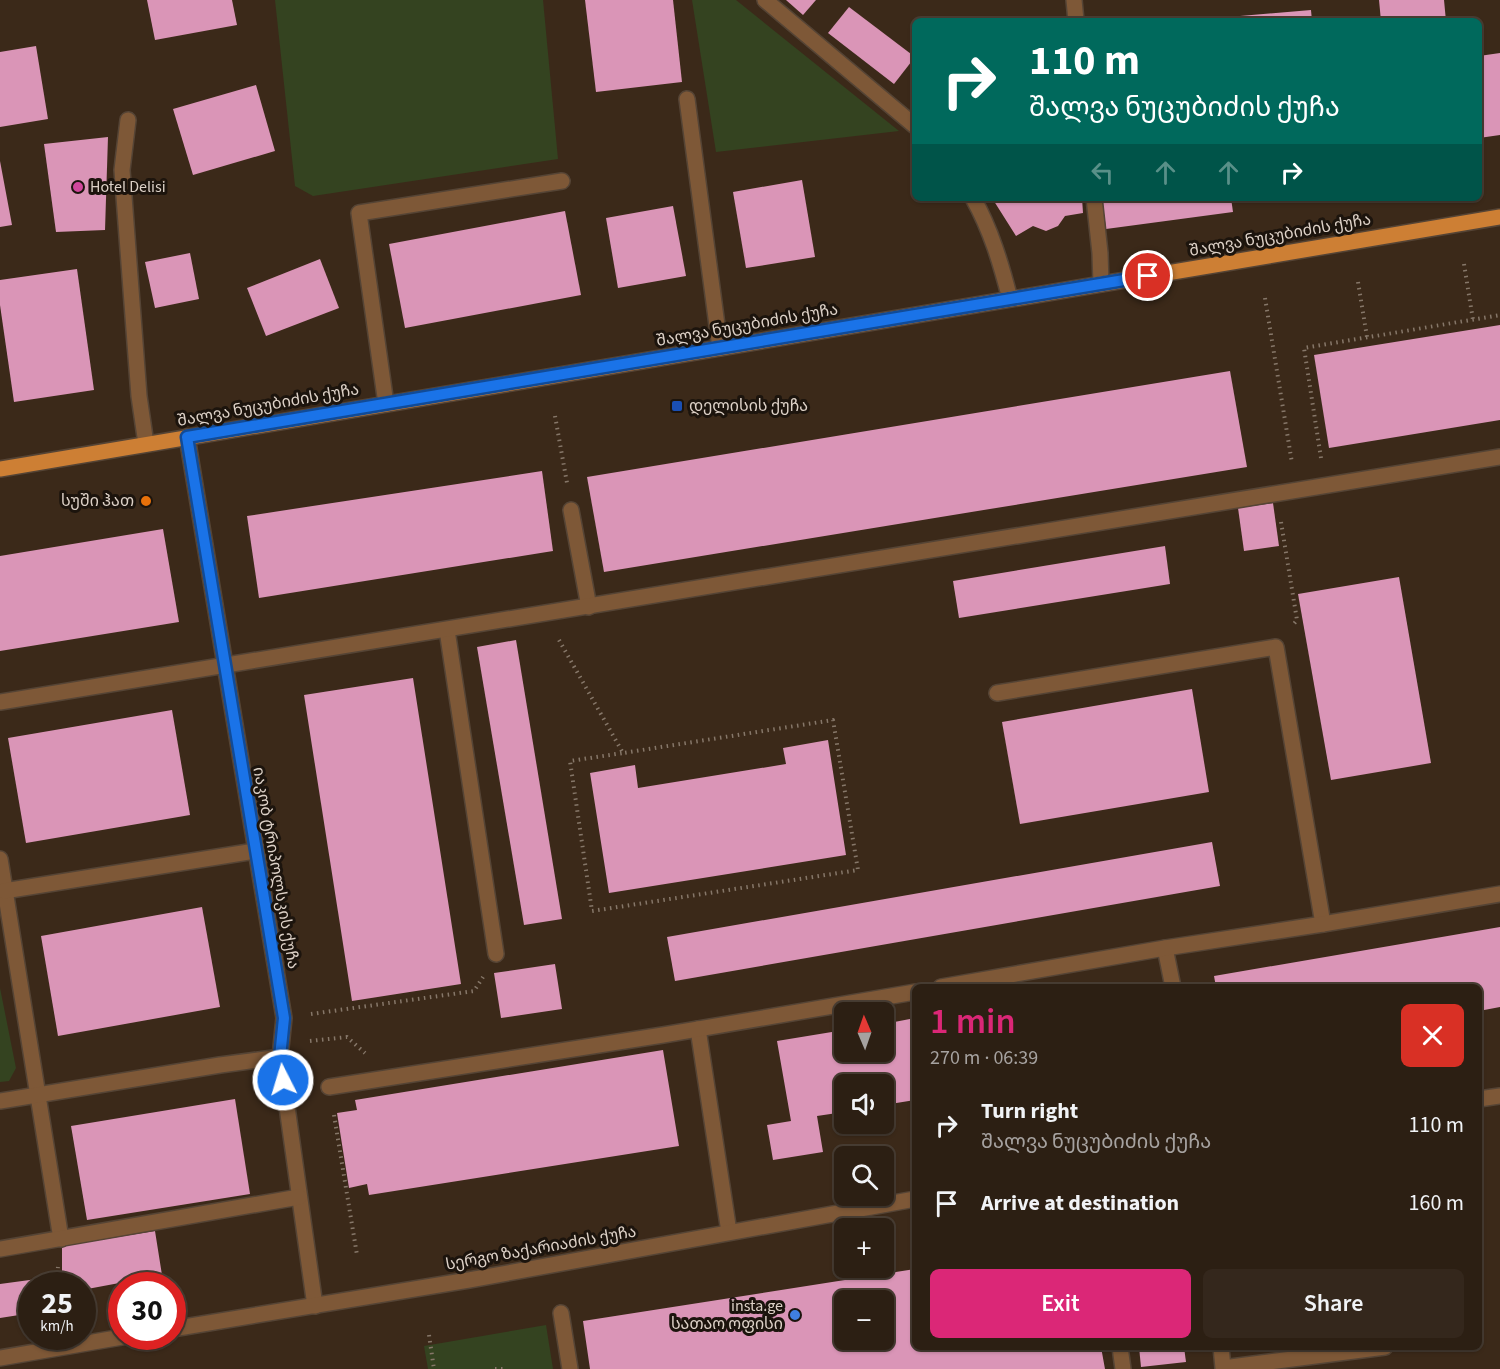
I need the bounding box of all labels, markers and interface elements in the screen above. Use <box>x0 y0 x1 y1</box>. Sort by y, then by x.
text: 110 m <box>1029 31 1140 91</box>
icon: right <box>930 42 1008 120</box>
text: შალვა ნუცუბიძის ქუჩა <box>1029 88 1340 127</box>
icon: left <box>1086 156 1119 189</box>
icon: ahead <box>1149 156 1182 189</box>
icon: ahead <box>1212 156 1245 189</box>
icon: right <box>1275 156 1308 189</box>
place label: Hotel Delisi <box>90 176 166 198</box>
marker: Hotel Delisi <box>71 180 85 194</box>
street label: შალვა ნუცუბიძის ქუჩა <box>1187 208 1373 262</box>
pin <box>1122 250 1173 301</box>
icon: arrive <box>1131 259 1164 292</box>
street label: შალვა ნუცუბიძის ქუჩა <box>654 298 840 352</box>
street label: შალვა ნუცუბიძის ქუჩა <box>175 378 361 432</box>
place label: დელისის ქუჩა <box>689 395 808 417</box>
marker: დელისის ქუჩა <box>670 399 684 413</box>
place label: სუში ჰათ <box>61 490 134 512</box>
marker: სუში ჰათ <box>139 494 153 508</box>
street label: იაკობ ტრიპოლსკის ქუჩა <box>247 765 305 971</box>
text: 1 min <box>930 996 1016 1047</box>
north arrow <box>834 1002 894 1062</box>
map controls <box>834 1002 894 1350</box>
button: close <box>1401 1004 1464 1067</box>
text: 270 m · 06:39 <box>930 1044 1038 1072</box>
position arrow <box>251 1048 315 1112</box>
button: sound <box>834 1074 894 1134</box>
text: Turn right <box>981 1095 1078 1127</box>
icon: right <box>930 1109 963 1142</box>
text: 110 m <box>1409 1109 1464 1141</box>
text: შალვა ნუცუბიძის ქუჩა <box>981 1128 1211 1156</box>
button: search <box>834 1146 894 1206</box>
icon: arrive <box>930 1187 963 1220</box>
text: Arrive at destination <box>981 1187 1179 1219</box>
text: 160 m <box>1409 1187 1464 1219</box>
button: + <box>834 1218 894 1278</box>
street label: სერგო ზაქარიაძის ქუჩა <box>444 1220 638 1276</box>
button: Exit <box>930 1269 1191 1338</box>
button: Share <box>1203 1269 1464 1338</box>
speed limit sign: 30 <box>108 1272 186 1350</box>
text: 25 <box>41 1282 73 1325</box>
button: − <box>834 1290 894 1350</box>
place label: insta.ge სათაო ოფისი <box>671 1295 783 1335</box>
marker: insta.ge სათაო ოფისი <box>788 1308 802 1322</box>
text: km/h <box>40 1316 74 1337</box>

